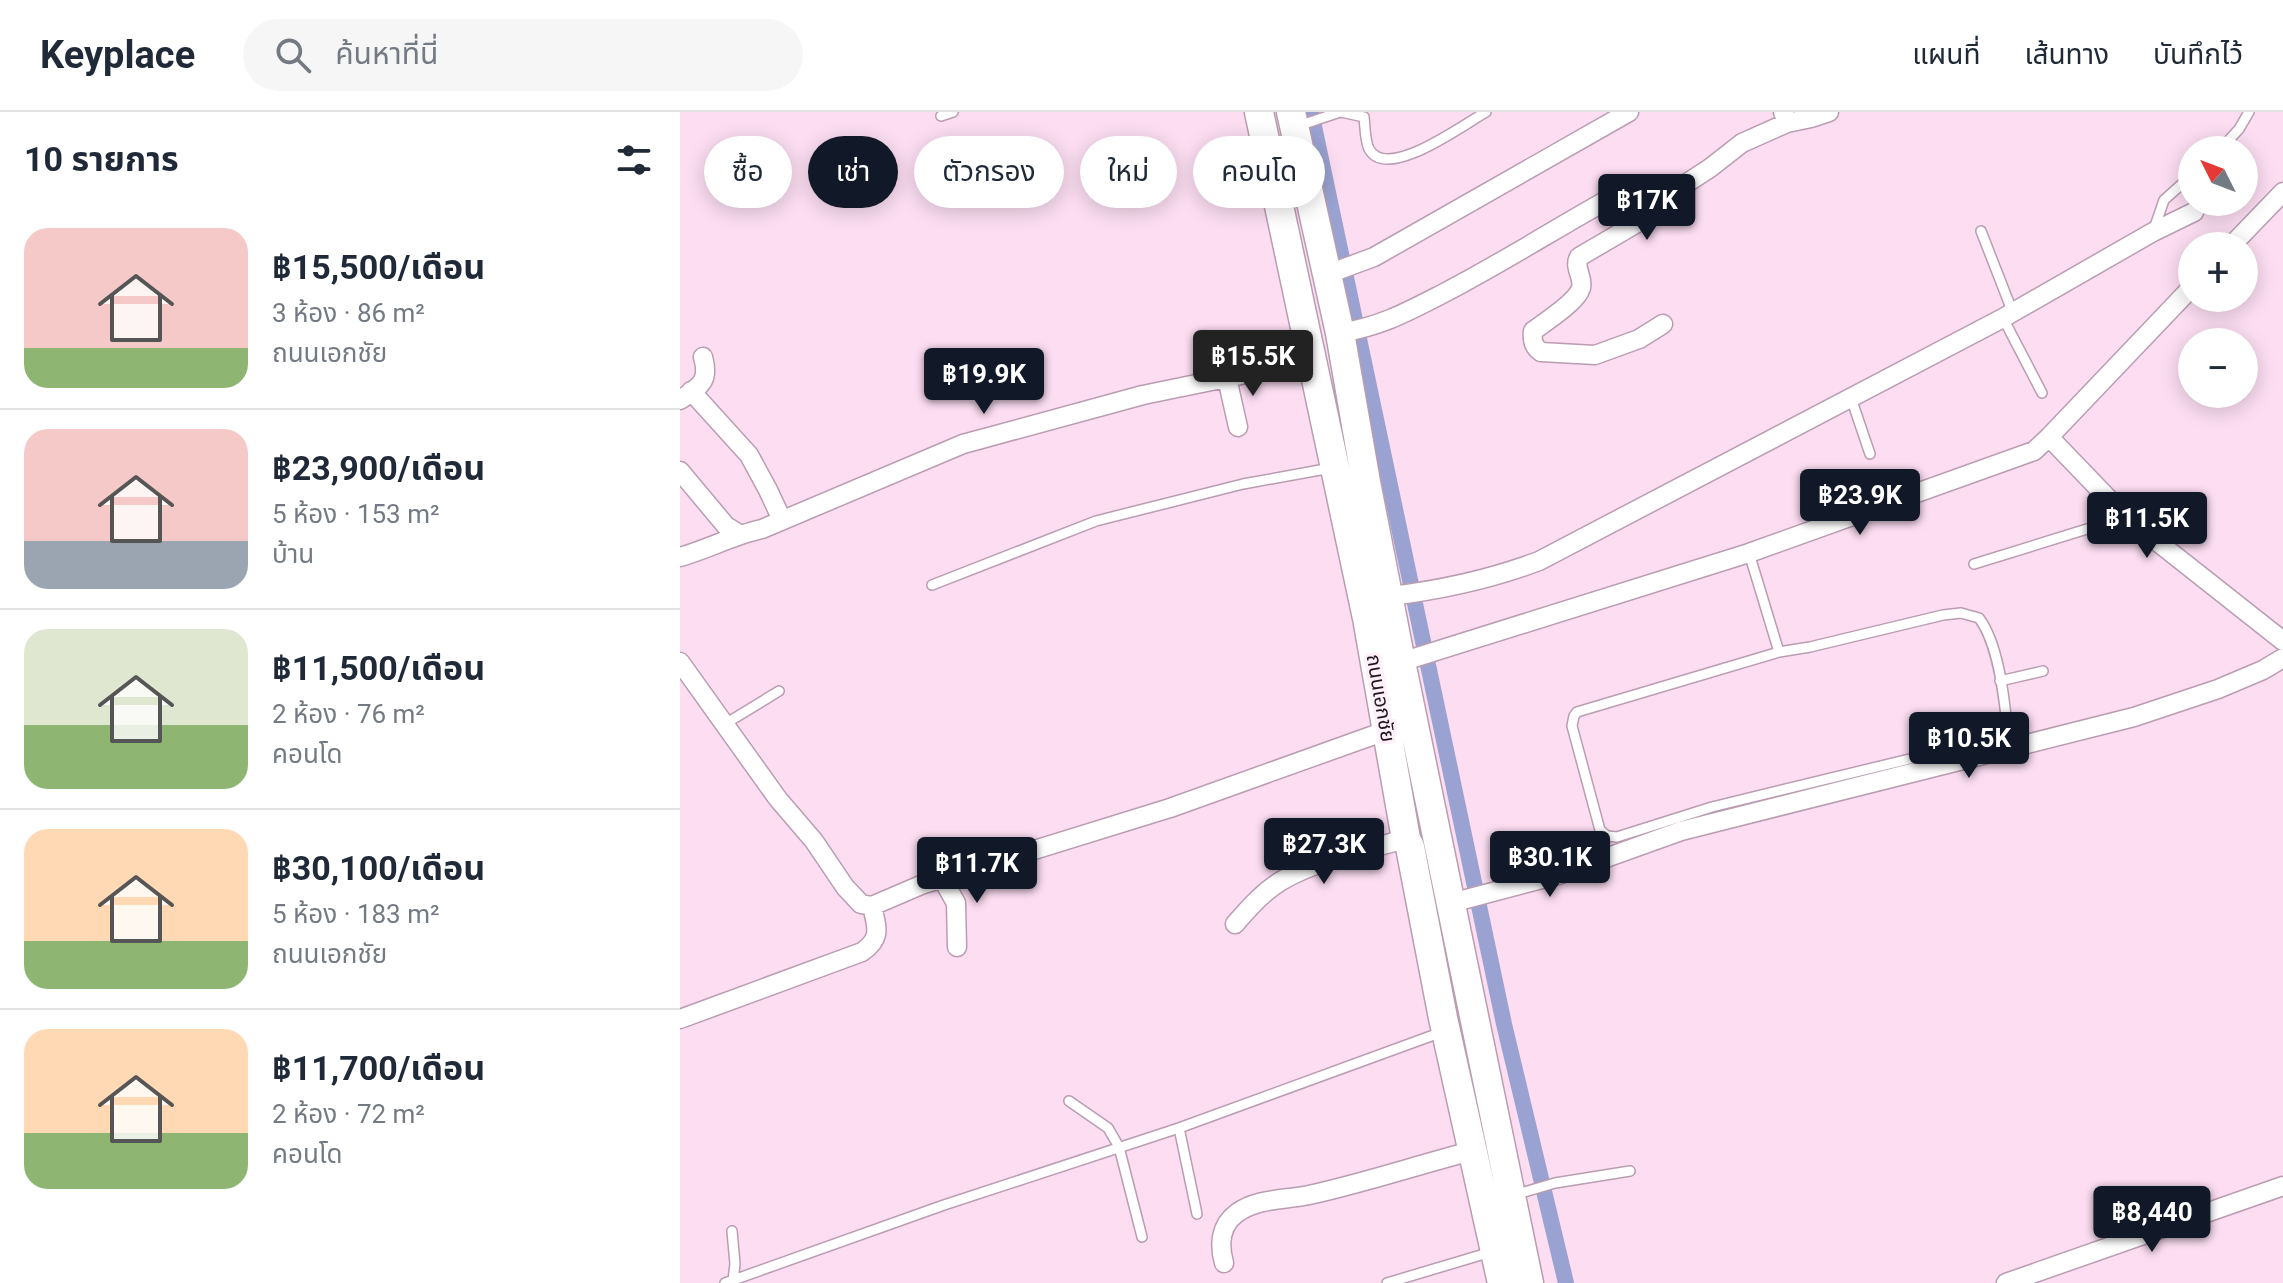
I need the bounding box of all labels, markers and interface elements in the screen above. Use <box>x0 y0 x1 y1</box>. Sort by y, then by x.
search box <box>243 19 803 91</box>
text: Keyplace <box>40 33 195 77</box>
icon: search <box>271 33 315 77</box>
text: ค้นหาที่นี่ <box>335 36 438 71</box>
text: แผนที่ <box>1912 38 1980 71</box>
text: เส้นทาง <box>2024 38 2109 71</box>
text: บันทึกไว้ <box>2153 38 2243 71</box>
chip: ซื้อ <box>704 136 792 208</box>
chip: เช่า <box>808 136 898 208</box>
chip: ตัวกรอง <box>914 136 1064 208</box>
chip: ใหม่ <box>1080 136 1177 208</box>
chip: คอนโด <box>1193 136 1325 208</box>
north arrow <box>2178 136 2258 216</box>
map controls <box>2178 136 2258 408</box>
icon: filters <box>612 138 656 182</box>
text: 10 รายการ <box>24 139 179 179</box>
pin: ฿17K <box>1600 174 1694 242</box>
text: ฿17K <box>1616 185 1678 215</box>
button: + <box>2178 232 2258 312</box>
text: ฿15,500/เดือน <box>272 247 485 287</box>
icon: home <box>88 260 184 356</box>
text: 3 ห้อง · 86 m² <box>272 298 425 328</box>
button: − <box>2178 328 2258 408</box>
pin: ฿15.5K <box>1188 330 1318 398</box>
text: ถนนเอกชัย <box>272 338 387 368</box>
text: ฿15.5K <box>1211 341 1295 371</box>
pin: ฿19.9K <box>919 348 1049 416</box>
text: ฿19.9K <box>942 359 1026 389</box>
text: ฿23,900/เดือน <box>272 448 485 488</box>
icon: home <box>88 461 184 557</box>
pin: ฿23.9K <box>1795 469 1925 537</box>
text: ฿23.9K <box>1818 480 1902 510</box>
pin: ฿11.5K <box>2082 492 2212 560</box>
text: 5 ห้อง · 153 m² <box>272 499 440 529</box>
text: ฿11.5K <box>2105 503 2189 533</box>
text: บ้าน <box>272 539 314 569</box>
text: ฿11,500/เดือน <box>272 648 485 688</box>
street label: ถนนเอกชัย <box>1361 652 1401 744</box>
icon: home <box>88 661 184 757</box>
text: 2 ห้อง · 76 m² <box>272 699 425 729</box>
pin: ฿10.5K <box>1904 712 2034 780</box>
text: ฿10.5K <box>1927 723 2011 753</box>
text: คอนโด <box>272 739 343 769</box>
pin: ฿27.3K <box>1259 818 1389 886</box>
text: ฿27.3K <box>1282 829 1366 859</box>
pin: ฿30.1K <box>1485 831 1615 899</box>
pin: ฿11.7K <box>912 837 1042 905</box>
text: ฿30.1K <box>1508 842 1592 872</box>
text: ฿30,100/เดือน <box>272 848 485 888</box>
text: ฿11.7K <box>935 848 1019 878</box>
icon: home <box>88 861 184 957</box>
text: 5 ห้อง · 183 m² <box>272 899 440 929</box>
text: ถนนเอกชัย <box>272 939 387 969</box>
text: ฿11,700/เดือน <box>272 1048 485 1088</box>
icon: home <box>88 1061 184 1157</box>
text: 2 ห้อง · 72 m² <box>272 1099 425 1129</box>
text: คอนโด <box>272 1139 343 1169</box>
pin: ฿8,440 <box>2087 1186 2217 1254</box>
text: ฿8,440 <box>2111 1197 2193 1227</box>

